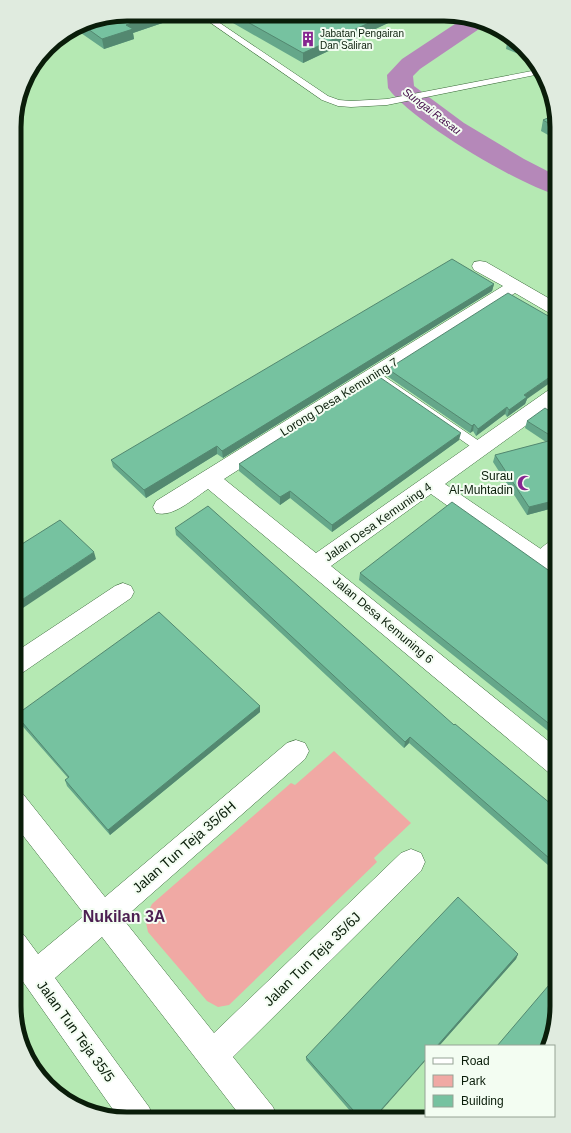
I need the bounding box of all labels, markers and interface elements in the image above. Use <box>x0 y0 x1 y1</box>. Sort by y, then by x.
place label: Jabatan Pengairan Dan Saliran <box>320 28 404 51</box>
building icon: Jabatan Pengairan Dan Saliran <box>299 30 317 48</box>
water label: Sungai Rasau <box>401 85 463 137</box>
street label: Lorong Desa Kemuning 7 <box>278 355 401 439</box>
place label: Surau Al-Muhtadin <box>449 469 513 497</box>
mosque icon: Surau Al-Muhtadin <box>516 474 534 492</box>
street label: Jalan Desa Kemuning 4 <box>322 480 434 564</box>
street label: Jalan Desa Kemuning 6 <box>330 574 437 667</box>
street label: Jalan Tun Teja 35/6H <box>129 798 239 896</box>
district label: Nukilan 3A <box>83 908 166 925</box>
street label: Jalan Tun Teja 35/6J <box>260 909 364 1009</box>
street label: Jalan Tun Teja 35/5 <box>34 977 118 1085</box>
legend <box>425 1045 555 1117</box>
text: Road <box>461 1054 490 1068</box>
text: Park <box>461 1074 487 1088</box>
text: Building <box>461 1094 504 1108</box>

